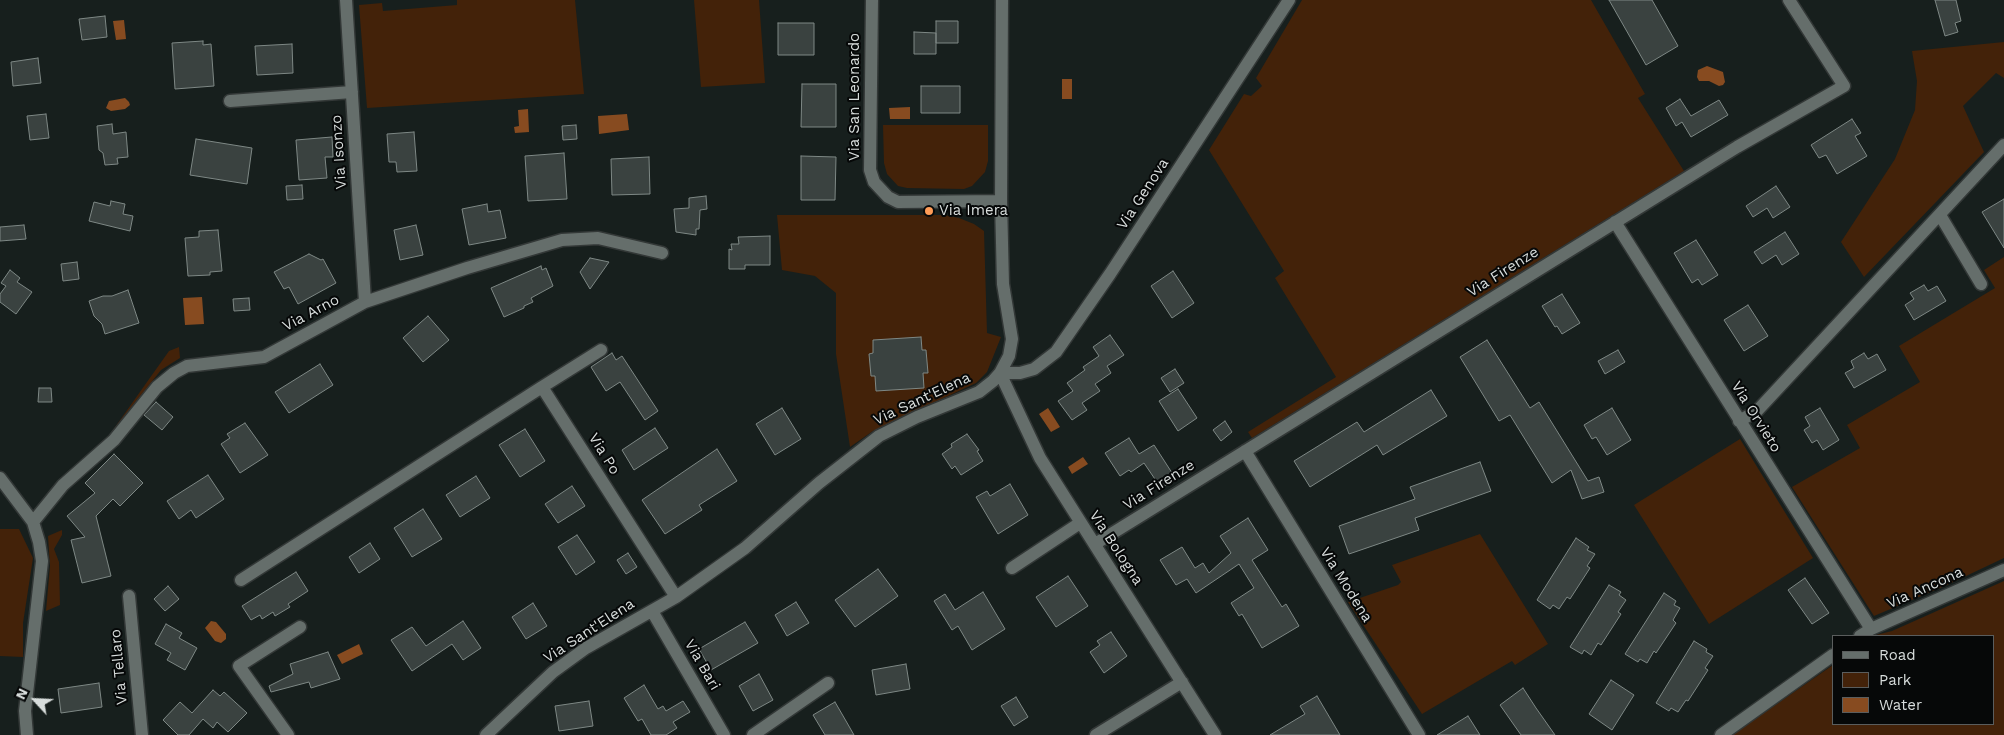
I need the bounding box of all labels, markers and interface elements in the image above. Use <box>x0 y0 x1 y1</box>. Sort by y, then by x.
street label: Via San Leonardo <box>846 33 864 161</box>
street label: Via Isonzo <box>327 114 351 190</box>
street label: Via Genova <box>1113 155 1173 233</box>
place label: Via Imera <box>939 202 1008 220</box>
marker: Via Imera <box>923 205 935 217</box>
street label: Via Firenze <box>1464 243 1542 301</box>
street label: Via Arno <box>280 291 342 335</box>
street label: Via Sant'Elena <box>871 369 973 429</box>
street label: Via Orvieto <box>1727 378 1785 456</box>
street label: Via Po <box>584 430 624 478</box>
street label: Via Firenze <box>1120 456 1198 514</box>
street label: Via Bologna <box>1085 507 1147 589</box>
street label: Via Modena <box>1316 544 1376 626</box>
street label: Via Ancona <box>1884 563 1966 613</box>
street label: Via Sant'Elena <box>540 595 638 667</box>
street label: Via Tellaro <box>107 628 131 706</box>
legend <box>1832 635 1994 725</box>
street label: Via Bari <box>680 636 724 694</box>
text: Road <box>1879 646 1916 664</box>
text: Park <box>1879 671 1911 689</box>
north arrow <box>10 675 60 725</box>
text: N <box>12 686 31 702</box>
text: Water <box>1879 696 1922 714</box>

